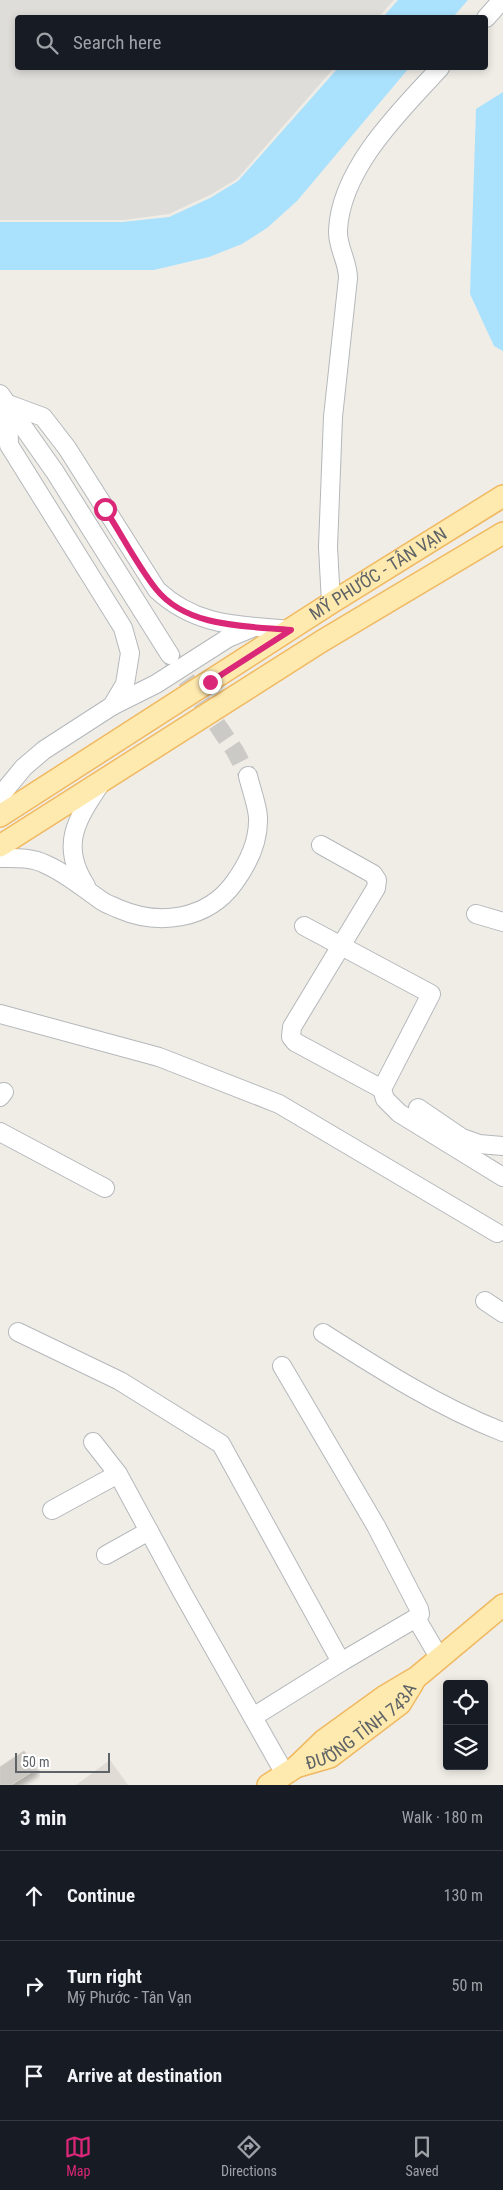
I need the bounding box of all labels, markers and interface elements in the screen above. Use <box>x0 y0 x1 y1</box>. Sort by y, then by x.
search box <box>15 15 488 70</box>
icon: search <box>33 29 61 57</box>
text: Search here <box>73 31 161 54</box>
route start <box>94 498 117 521</box>
street label: MỸ PHƯỚC - TÂN VẠN <box>305 523 450 624</box>
route end <box>199 671 222 694</box>
street label: ĐƯỜNG TỈNH 743A <box>303 1679 421 1774</box>
map controls <box>443 1680 488 1770</box>
button: locate <box>443 1680 488 1725</box>
button: layers <box>443 1725 488 1770</box>
scale bar <box>15 1750 110 1773</box>
text: 50 m <box>22 1754 50 1770</box>
text: 3 min <box>20 1806 67 1830</box>
text: Walk · 180 m <box>402 1808 483 1827</box>
icon: ahead <box>20 1882 48 1910</box>
text: Continue <box>67 1884 135 1907</box>
text: 130 m <box>444 1886 483 1905</box>
text: Turn right <box>67 1965 142 1988</box>
icon: right <box>20 1972 48 2000</box>
text: 50 m <box>451 1976 483 1995</box>
text: Mỹ Phước - Tân Vạn <box>67 1988 192 2007</box>
icon: arrive <box>20 2062 48 2090</box>
text: Arrive at destination <box>67 2064 222 2087</box>
tab: Map <box>64 2133 92 2179</box>
tab: Directions <box>221 2133 277 2179</box>
tab: Saved <box>405 2133 439 2179</box>

